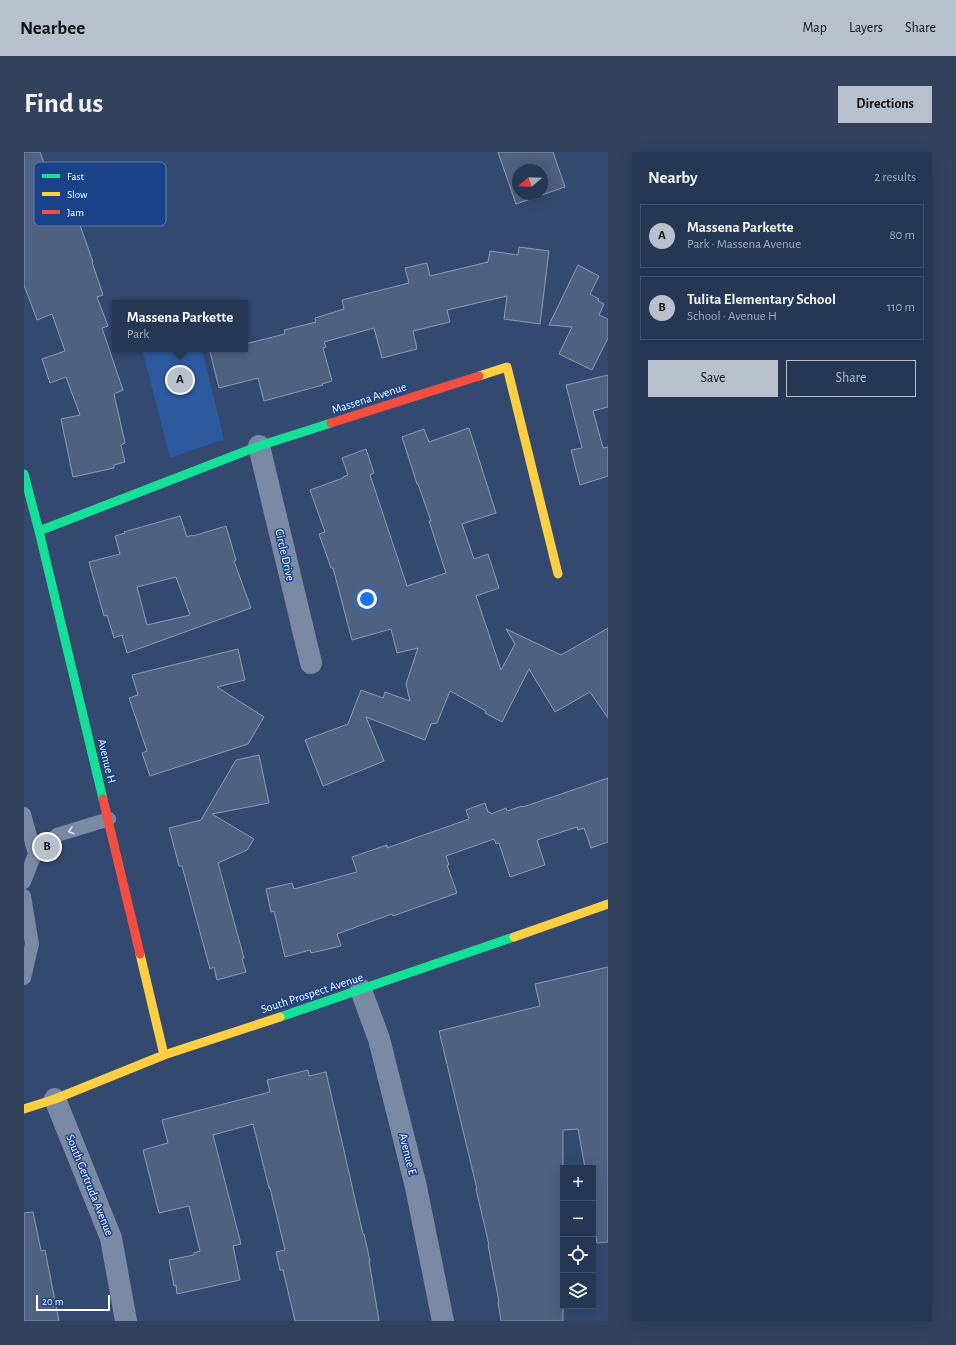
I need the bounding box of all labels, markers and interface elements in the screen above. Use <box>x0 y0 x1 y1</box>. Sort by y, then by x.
text: Nearbee <box>20 19 85 38</box>
text: Map <box>802 21 827 35</box>
text: Layers <box>849 21 883 35</box>
text: Share <box>905 21 936 35</box>
button: Directions <box>838 86 932 123</box>
text: Find us <box>24 90 103 118</box>
legend <box>34 162 166 226</box>
north arrow <box>512 164 548 200</box>
text: Nearby <box>648 169 698 186</box>
text: Fast <box>67 171 85 182</box>
text: 2 results <box>874 171 916 184</box>
text: Slow <box>67 189 88 200</box>
text: Jam <box>67 207 84 218</box>
text: Massena Parkette <box>687 220 794 235</box>
text: A <box>658 229 666 242</box>
text: 80 m <box>889 229 915 242</box>
text: Park · Massena Avenue <box>687 238 801 251</box>
text: Tulita Elementary School <box>687 292 836 307</box>
popup <box>112 300 248 352</box>
text: B <box>658 301 666 314</box>
text: 110 m <box>887 301 915 314</box>
text: Massena Parkette <box>127 310 233 325</box>
text: School · Avenue H <box>687 310 777 323</box>
text: Park <box>127 328 149 341</box>
button: Save <box>648 360 778 397</box>
button: Share <box>786 360 916 397</box>
pin: A <box>167 365 193 395</box>
street label: Massena Avenue <box>330 380 408 416</box>
street label: Circle Drive <box>273 528 297 582</box>
your location <box>357 589 377 609</box>
street label: Avenue H <box>96 738 118 784</box>
one-way arrow <box>68 826 75 835</box>
pin: B <box>34 832 60 862</box>
street label: South Prospect Avenue <box>259 971 365 1015</box>
street label: Avenue E <box>397 1132 419 1176</box>
street label: South Gertruda Avenue <box>64 1133 116 1237</box>
map controls <box>560 1165 596 1309</box>
button: + <box>560 1165 596 1201</box>
button: − <box>560 1201 596 1237</box>
button: locate <box>560 1237 596 1273</box>
button: layers <box>560 1273 596 1309</box>
scale bar <box>36 1293 110 1312</box>
text: 20 m <box>42 1296 63 1307</box>

